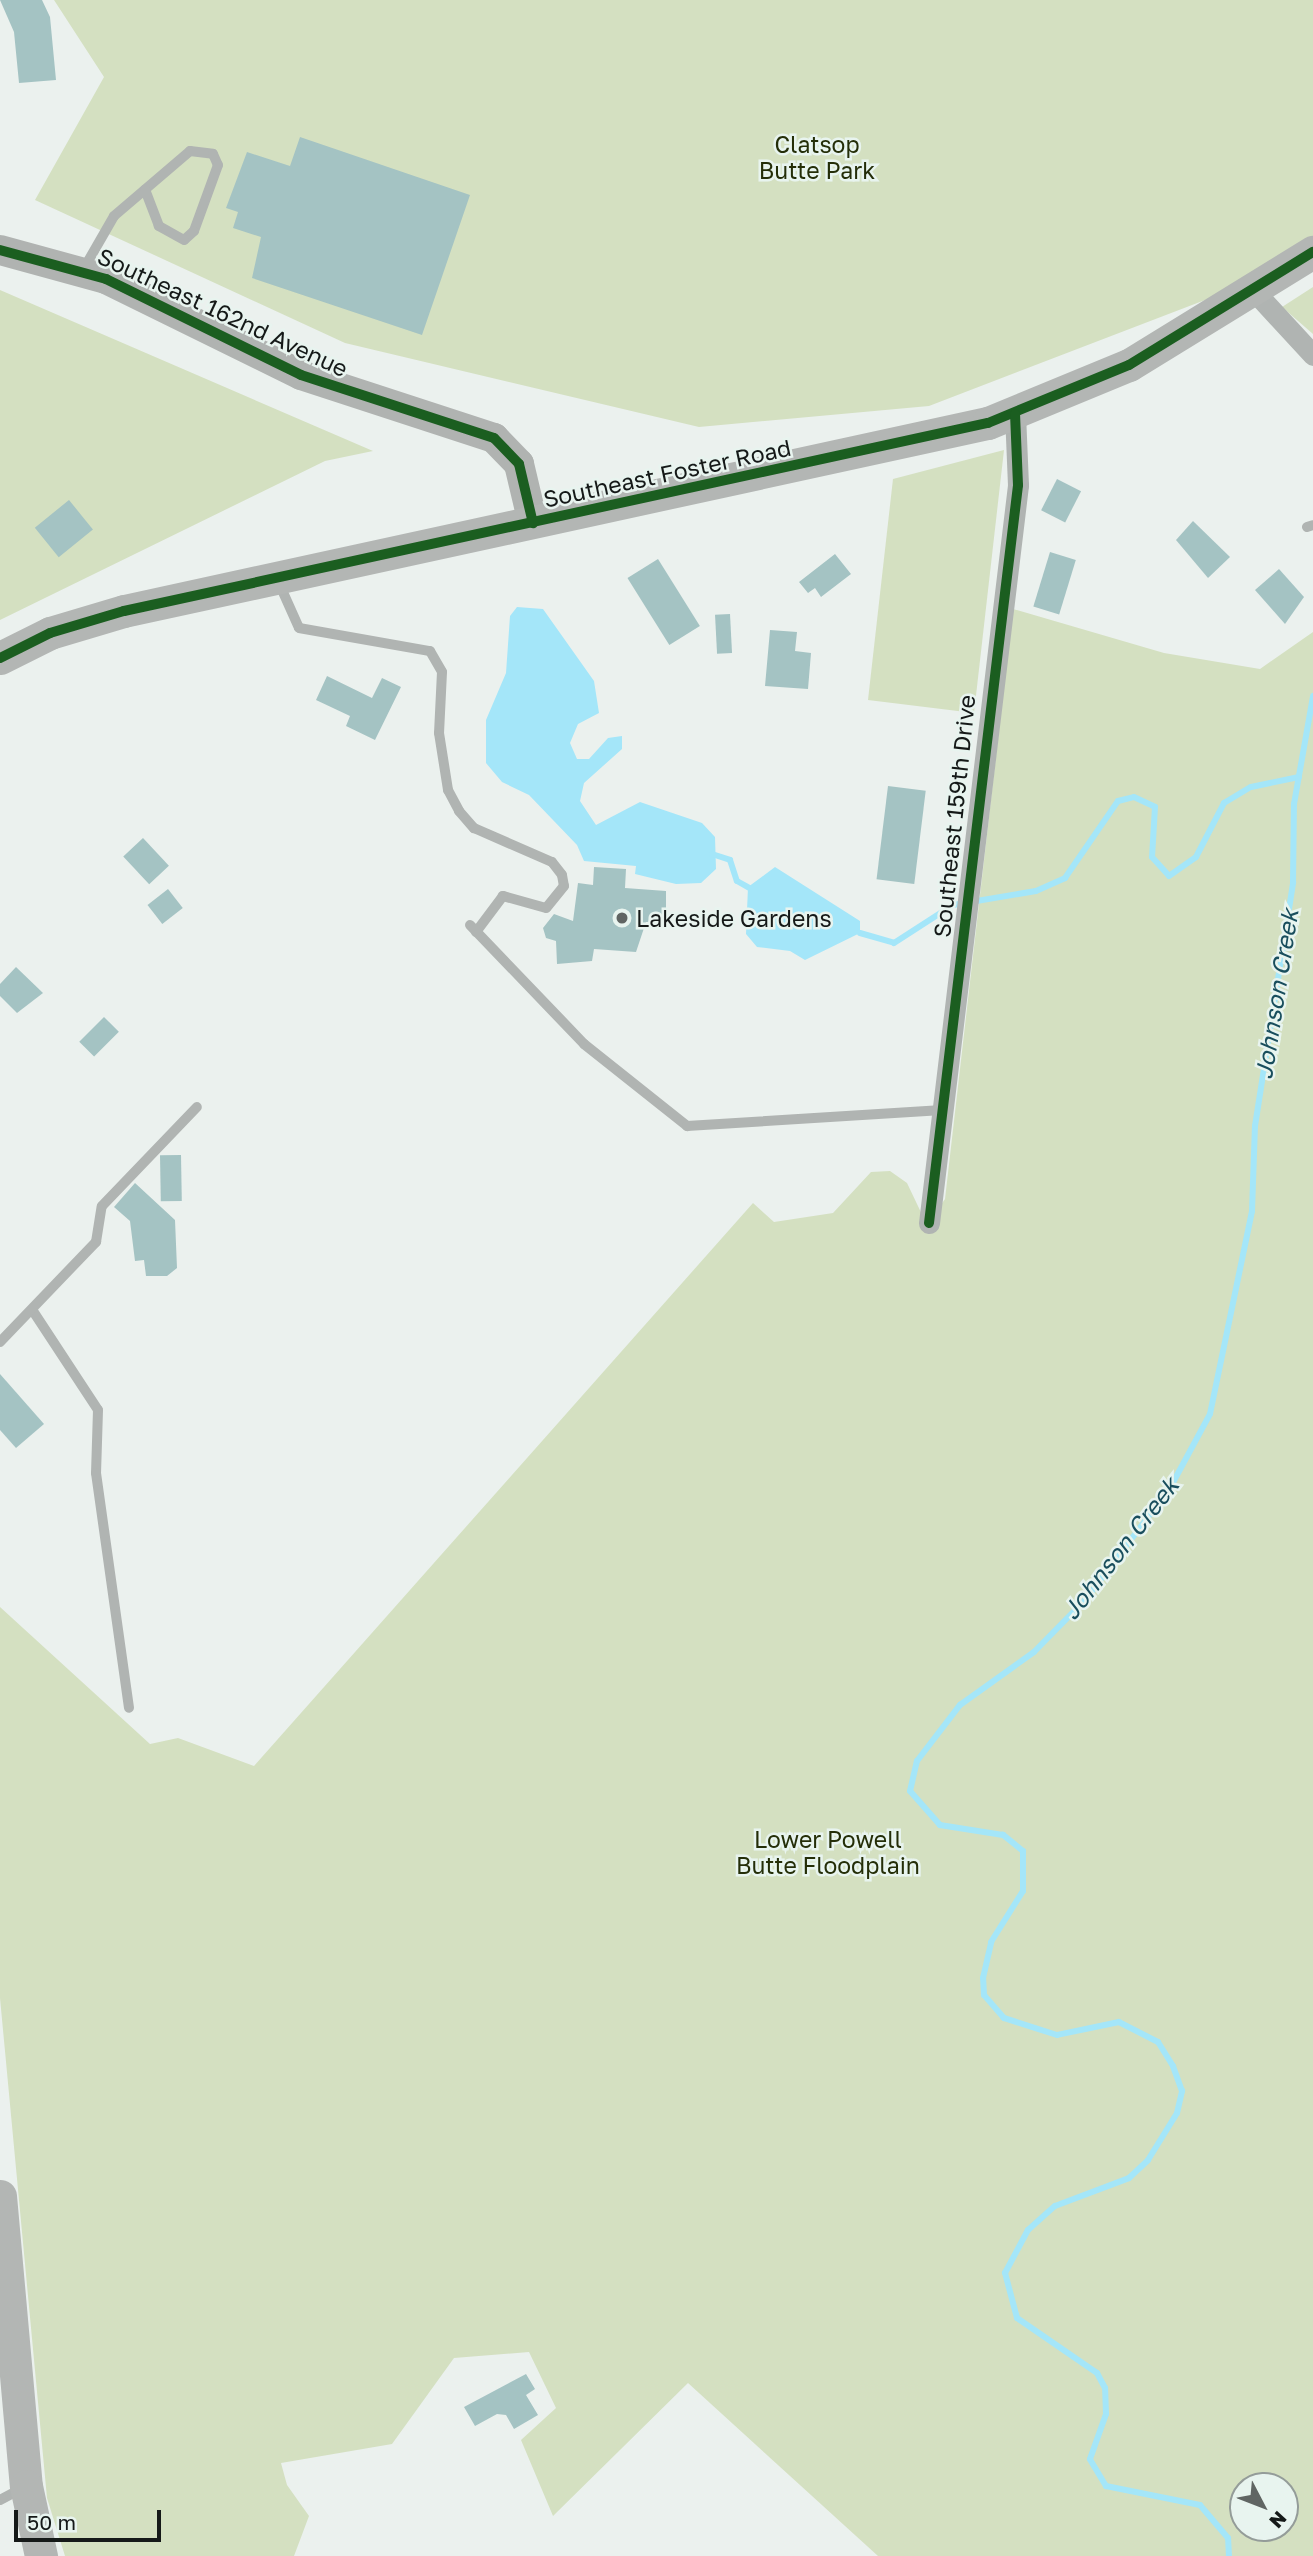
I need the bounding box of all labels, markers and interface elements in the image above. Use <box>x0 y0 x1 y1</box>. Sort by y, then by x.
park label: Clatsop Butte Park <box>759 130 875 184</box>
street label: Southeast 162nd Avenue <box>94 242 352 382</box>
street label: Southeast Foster Road <box>541 433 793 513</box>
street label: Southeast 159th Drive <box>928 693 980 939</box>
place label: Lakeside Gardens <box>636 904 832 932</box>
water label: Johnson Creek <box>1248 907 1304 1081</box>
marker: Lakeside Gardens <box>614 910 630 926</box>
water label: Johnson Creek <box>1056 1471 1184 1625</box>
park label: Lower Powell Butte Floodplain <box>736 1825 920 1879</box>
north arrow <box>1229 2472 1299 2542</box>
scale bar <box>18 2496 164 2540</box>
text: N <box>1265 2507 1292 2533</box>
text: 50 m <box>27 2509 76 2535</box>

